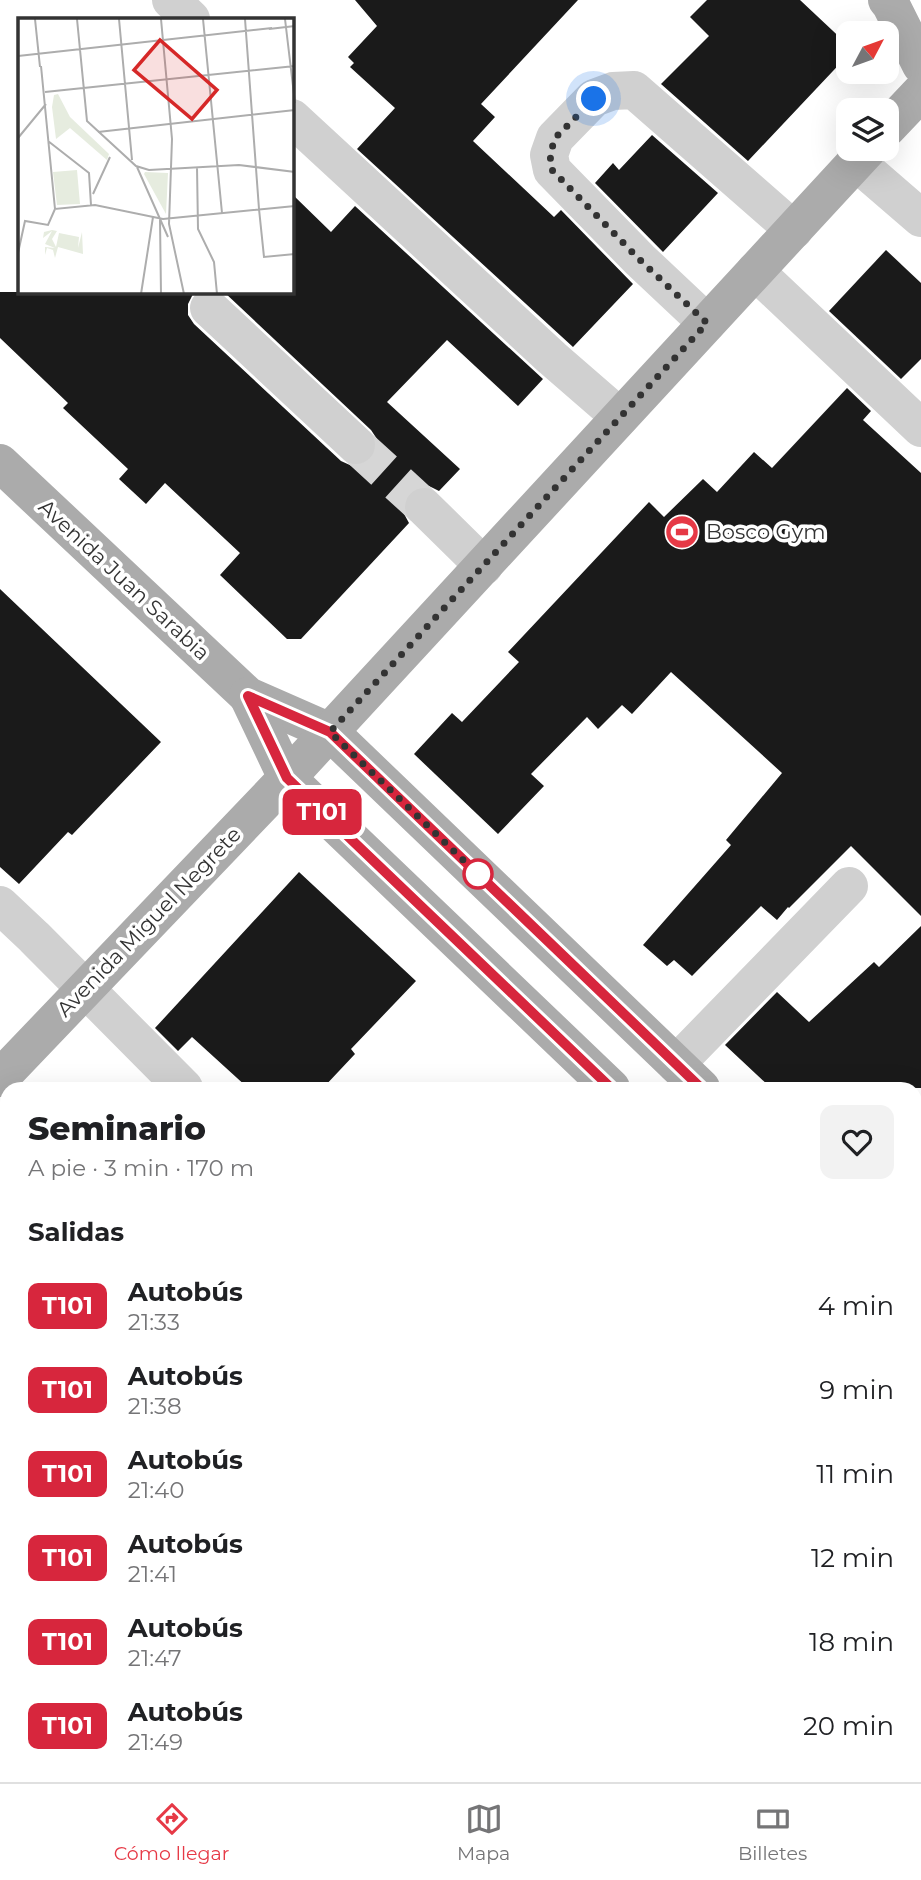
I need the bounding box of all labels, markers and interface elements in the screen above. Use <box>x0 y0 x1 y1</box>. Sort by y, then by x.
inset map <box>18 18 294 294</box>
north arrow <box>836 21 900 84</box>
map controls <box>836 21 899 161</box>
your location <box>576 81 611 116</box>
button: layers <box>836 98 899 161</box>
street label: Avenida Juan Sarabia <box>34 494 215 665</box>
sports icon: Bosco Gym <box>663 513 701 551</box>
place label: Bosco Gym <box>706 519 825 544</box>
line badge: T101 <box>273 789 371 835</box>
text: T101 <box>297 797 347 826</box>
street label: Avenida Miguel Negrete <box>51 822 246 1022</box>
unlabelled marker <box>463 859 493 889</box>
button: heart <box>820 1105 894 1179</box>
text: Seminario <box>28 1108 206 1148</box>
text: A pie · 3 min · 170 m <box>28 1154 254 1182</box>
text: Salidas <box>28 1216 124 1248</box>
text: Autobús <box>128 1276 243 1308</box>
text: 4 min <box>818 1290 894 1322</box>
text: T101 <box>42 1291 93 1320</box>
text: 21:33 <box>128 1308 180 1336</box>
text: Autobús <box>128 1360 243 1392</box>
text: 9 min <box>819 1374 894 1406</box>
text: T101 <box>42 1375 93 1404</box>
text: 21:38 <box>128 1392 182 1420</box>
text: Autobús <box>128 1444 243 1476</box>
text: 11 min <box>816 1458 894 1490</box>
text: T101 <box>42 1459 93 1488</box>
text: 21:40 <box>128 1476 185 1504</box>
text: Autobús <box>128 1528 243 1560</box>
text: 12 min <box>811 1542 894 1574</box>
text: T101 <box>42 1543 93 1572</box>
text: 21:41 <box>128 1560 177 1588</box>
text: Autobús <box>128 1612 243 1644</box>
text: 18 min <box>809 1626 894 1658</box>
text: T101 <box>42 1627 93 1656</box>
text: 21:47 <box>128 1644 182 1672</box>
text: Autobús <box>128 1696 243 1728</box>
text: 20 min <box>803 1710 894 1742</box>
text: T101 <box>42 1711 93 1740</box>
text: 21:49 <box>128 1728 183 1756</box>
tab: Cómo llegar <box>114 1800 229 1865</box>
tab: Mapa <box>457 1800 510 1865</box>
tab: Billetes <box>738 1800 807 1865</box>

